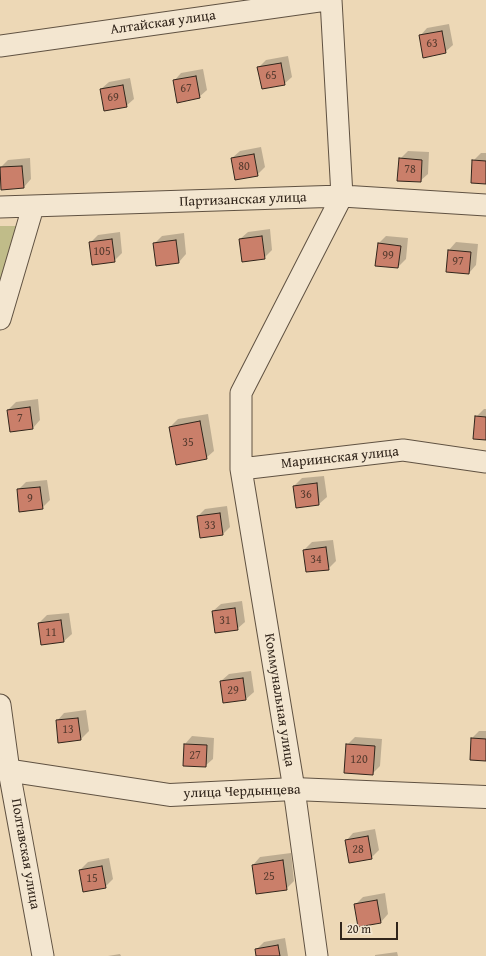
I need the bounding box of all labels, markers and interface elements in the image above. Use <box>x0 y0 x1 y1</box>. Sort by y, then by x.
street label: Алтайская улица <box>109 7 217 39</box>
house number: 63 <box>426 37 438 51</box>
house number: 65 <box>265 69 277 83</box>
house number: 67 <box>180 82 192 96</box>
house number: 69 <box>107 91 119 105</box>
house number: 80 <box>238 160 250 174</box>
house number: 78 <box>404 163 416 177</box>
street label: Партизанская улица <box>179 189 307 211</box>
house number: 105 <box>93 245 111 259</box>
house number: 99 <box>382 249 394 263</box>
house number: 97 <box>452 255 464 269</box>
house number: 7 <box>17 412 23 426</box>
house number: 35 <box>182 436 194 450</box>
street label: Мариинская улица <box>280 443 400 473</box>
house number: 36 <box>300 488 312 502</box>
house number: 9 <box>27 492 33 506</box>
house number: 33 <box>204 519 216 533</box>
house number: 34 <box>310 553 322 567</box>
house number: 31 <box>219 614 231 628</box>
house number: 11 <box>45 626 57 640</box>
street label: Коммунальная улица <box>260 632 298 768</box>
house number: 29 <box>227 684 239 698</box>
house number: 13 <box>62 723 74 737</box>
house number: 27 <box>189 749 201 763</box>
house number: 120 <box>350 753 368 767</box>
street label: улица Чердынцева <box>183 782 301 802</box>
street label: Полтавская улица <box>7 797 43 911</box>
house number: 28 <box>352 843 364 857</box>
house number: 25 <box>263 870 275 884</box>
house number: 15 <box>86 872 98 886</box>
scale bar <box>342 914 400 940</box>
text: 20 m <box>347 920 371 937</box>

